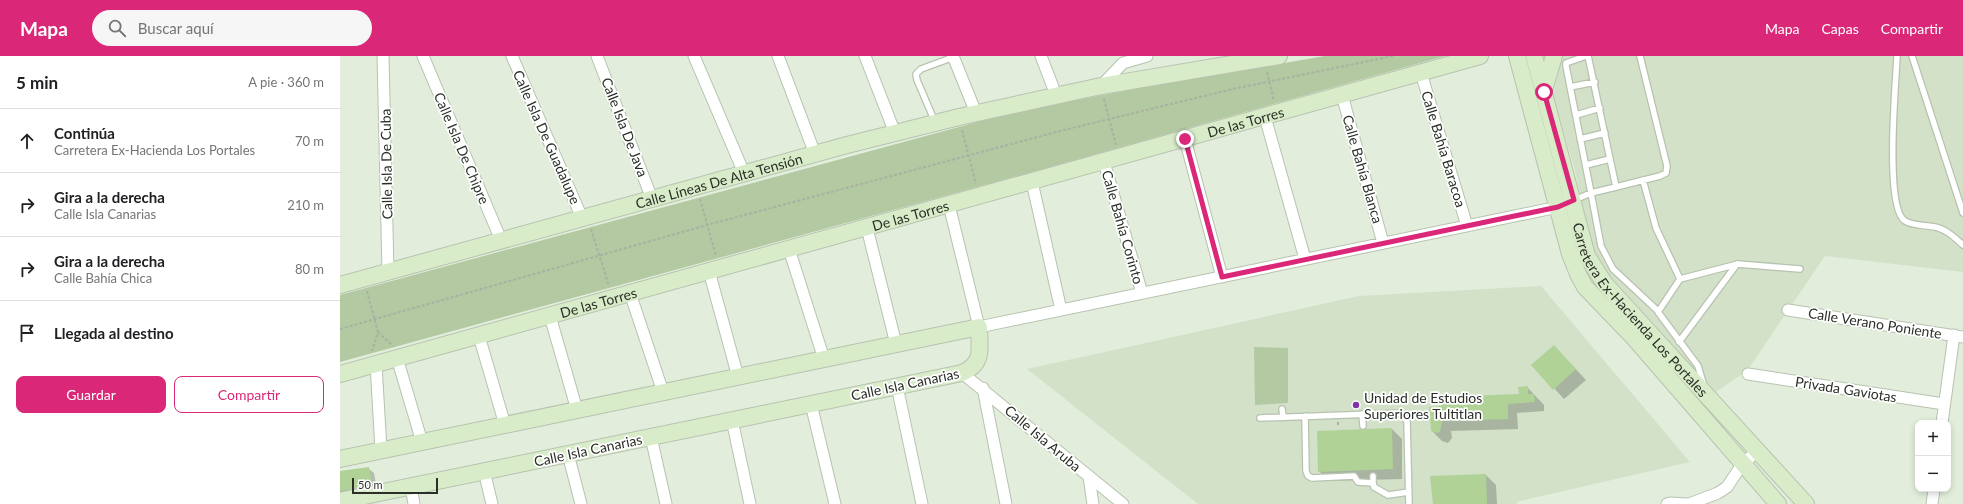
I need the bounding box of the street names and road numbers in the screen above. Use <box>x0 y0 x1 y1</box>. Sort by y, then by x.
street label: Calle Isla De Guadalupe <box>510 67 584 207</box>
street label: Calle Isla De Java <box>598 75 652 179</box>
street label: Calle Bahía Baracoa <box>1418 89 1470 209</box>
street label: Calle Isla De Chipre <box>431 90 493 206</box>
street label: De las Torres <box>1205 103 1286 140</box>
street label: Calle Isla De Cuba <box>377 108 395 220</box>
street label: Calle Bahía Blanca <box>1339 113 1387 225</box>
street label: Calle Líneas De Alta Tensión <box>633 149 804 212</box>
street label: Calle Bahía Corinto <box>1099 168 1147 286</box>
street label: De las Torres <box>870 196 951 234</box>
street label: Carretera Ex-Hacienda Los Portales <box>1570 221 1712 400</box>
street label: De las Torres <box>558 283 638 321</box>
street label: Calle Verano Poniente <box>1807 304 1943 342</box>
street label: Calle Isla Canarias <box>849 364 961 404</box>
street label: Privada Gaviotas <box>1794 373 1898 405</box>
street label: Calle Isla Aruba <box>1001 401 1085 475</box>
street label: Calle Isla Canarias <box>532 430 644 470</box>

